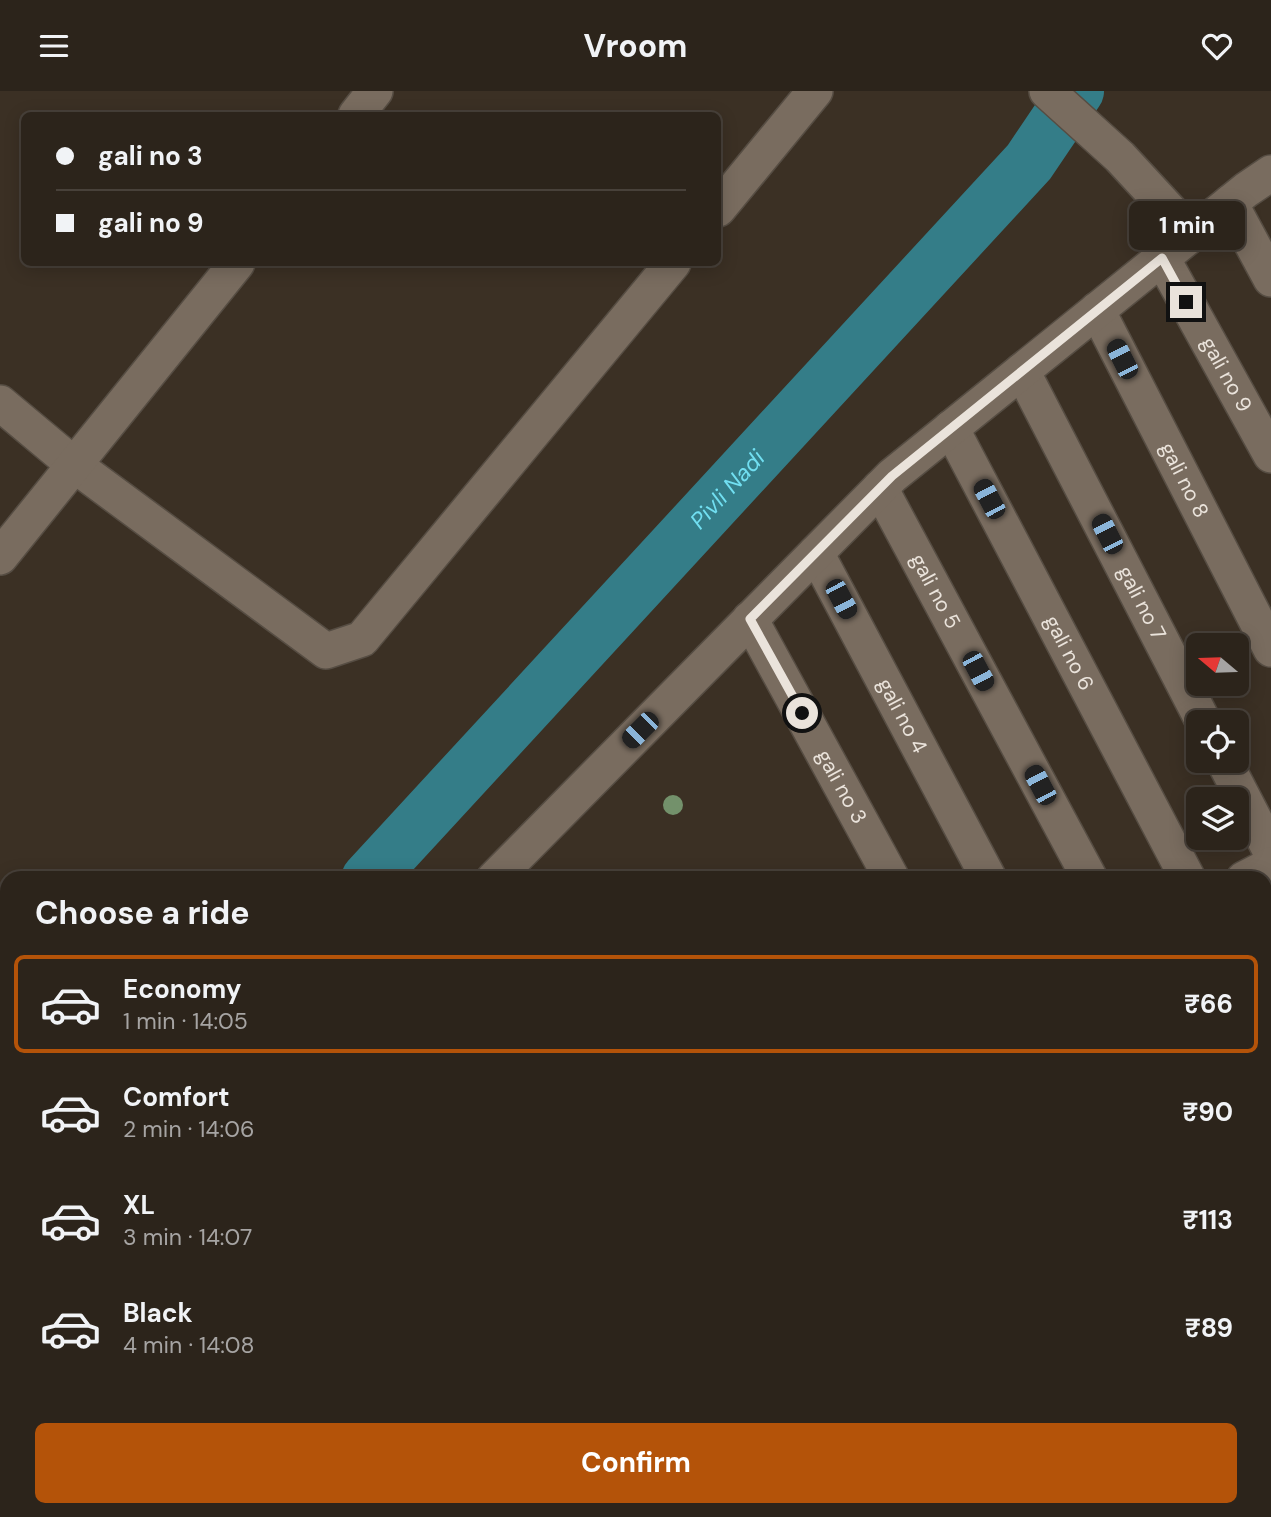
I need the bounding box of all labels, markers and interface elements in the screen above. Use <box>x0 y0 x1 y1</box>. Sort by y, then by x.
text: Vroom <box>584 25 687 67</box>
icon: menu <box>35 27 73 65</box>
icon: heart <box>1198 27 1236 65</box>
text: gali no 3 <box>98 139 203 173</box>
callout: 1 min <box>1128 201 1244 249</box>
text: gali no 9 <box>98 206 203 240</box>
text: 1 min <box>1159 210 1215 240</box>
route end <box>1170 286 1202 318</box>
street label: gali no 9 <box>1194 332 1258 417</box>
car <box>1104 336 1141 382</box>
street label: gali no 8 <box>1153 437 1215 523</box>
water label: Pivli Nadi <box>683 443 771 535</box>
car <box>970 476 1009 522</box>
car <box>1089 511 1126 557</box>
street label: gali no 5 <box>904 549 967 634</box>
street label: gali no 7 <box>1111 561 1173 645</box>
car <box>822 576 861 622</box>
street label: gali no 6 <box>1038 610 1101 696</box>
north arrow <box>1186 633 1250 697</box>
map controls <box>1186 633 1249 850</box>
car <box>959 648 998 694</box>
street label: gali no 4 <box>871 673 934 758</box>
route start <box>786 697 818 729</box>
car <box>618 708 663 752</box>
button: locate <box>1186 710 1249 773</box>
street label: gali no 3 <box>810 744 873 829</box>
car <box>1021 762 1060 808</box>
button: layers <box>1186 787 1249 850</box>
text: Choose a ride <box>35 892 250 934</box>
text: Economy <box>123 972 241 1006</box>
icon: car <box>39 973 102 1036</box>
text: ₹66 <box>1184 987 1233 1021</box>
text: 1 min · 14:05 <box>123 1006 248 1036</box>
text: Comfort <box>123 1080 229 1114</box>
icon: car <box>39 1081 102 1144</box>
text: ₹90 <box>1182 1095 1233 1129</box>
text: 2 min · 14:06 <box>123 1114 254 1144</box>
text: XL <box>123 1188 155 1222</box>
icon: car <box>39 1189 102 1252</box>
text: ₹113 <box>1182 1203 1233 1237</box>
text: 3 min · 14:07 <box>123 1222 252 1252</box>
text: Black <box>123 1296 193 1330</box>
icon: car <box>39 1297 102 1360</box>
text: ₹89 <box>1185 1311 1233 1345</box>
text: 4 min · 14:08 <box>123 1330 255 1360</box>
button: Confirm <box>35 1423 1237 1503</box>

